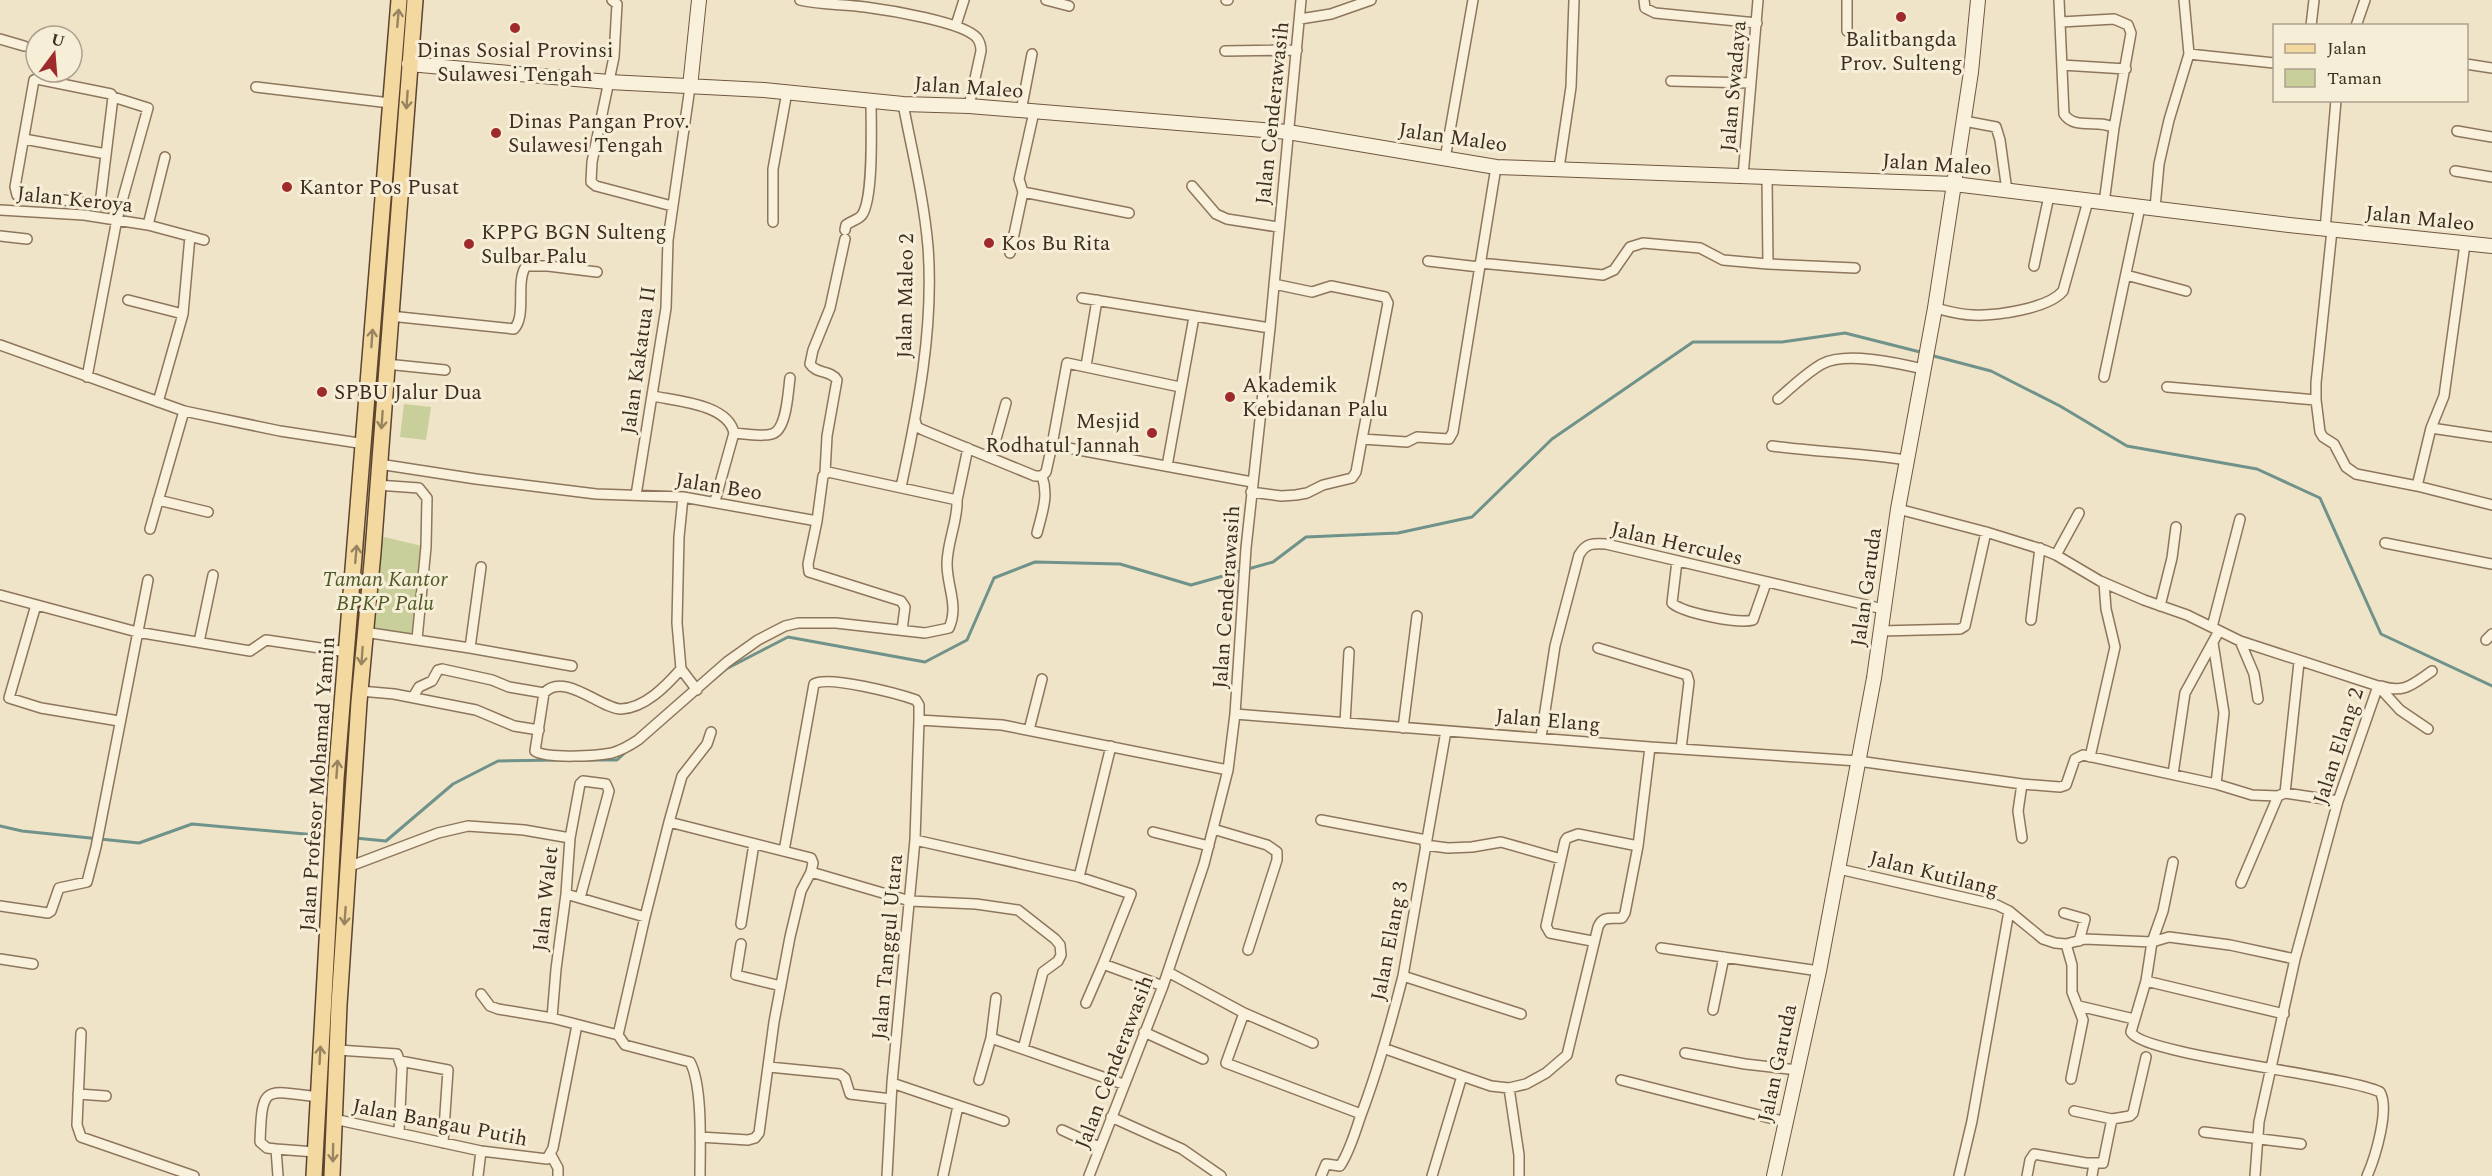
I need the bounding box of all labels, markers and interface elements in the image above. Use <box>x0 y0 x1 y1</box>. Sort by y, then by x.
one-way arrow <box>393 9 404 29</box>
marker: Balitbangda Prov. Sulteng <box>1894 10 1908 24</box>
street label: Jalan Swadaya <box>1712 18 1756 153</box>
street label: Jalan Cenderawasih <box>1247 20 1299 206</box>
marker: Dinas Sosial Provinsi Sulawesi Tengah <box>508 21 522 35</box>
north arrow <box>24 24 84 84</box>
place label: Balitbangda Prov. Sulteng <box>1839 24 1963 80</box>
legend <box>2273 24 2468 102</box>
text: U <box>48 27 68 54</box>
place label: Dinas Sosial Provinsi Sulawesi Tengah <box>416 35 614 91</box>
text: Jalan <box>2327 35 2367 62</box>
text: Taman <box>2327 65 2382 92</box>
street label: Jalan Maleo <box>913 68 1025 108</box>
one-way arrow <box>401 90 412 110</box>
place label: Dinas Pangan Prov. Sulawesi Tengah <box>508 106 689 162</box>
street label: Jalan Maleo <box>1396 115 1509 161</box>
marker: Dinas Pangan Prov. Sulawesi Tengah <box>489 126 503 140</box>
street label: Jalan Maleo <box>1881 145 1993 185</box>
place label: Kantor Pos Pusat <box>299 172 459 204</box>
street label: Jalan Keroya <box>15 178 135 222</box>
marker: Kantor Pos Pusat <box>280 180 294 194</box>
street label: Jalan Maleo <box>2364 197 2476 241</box>
place label: KPPG BGN Sulteng Sulbar Palu <box>481 217 667 273</box>
place label: Kos Bu Rita <box>1001 228 1111 260</box>
street label: Jalan Maleo 2 <box>889 233 923 359</box>
marker: Kos Bu Rita <box>982 236 996 250</box>
marker: KPPG BGN Sulteng Sulbar Palu <box>462 237 476 251</box>
street label: Jalan Kakatua II <box>613 284 665 436</box>
one-way arrow <box>366 329 377 349</box>
place label: Akademik Kebidanan Palu <box>1242 370 1388 426</box>
place label: SPBU Jalur Dua <box>334 377 483 409</box>
marker: SPBU Jalur Dua <box>315 385 329 399</box>
marker: Akademik Kebidanan Palu <box>1223 390 1237 404</box>
place label: Mesjid Rodhatul Jannah <box>985 406 1140 462</box>
one-way arrow <box>377 410 388 430</box>
marker: Mesjid Rodhatul Jannah <box>1145 426 1159 440</box>
street label: Jalan Beo <box>673 464 764 510</box>
street label: Jalan Cenderawasih <box>1205 504 1249 690</box>
street label: Jalan Hercules <box>1608 513 1746 575</box>
street label: Jalan Garuda <box>1843 525 1891 649</box>
one-way arrow <box>351 544 362 564</box>
park label: Taman Kantor BPKP Palu <box>322 564 448 620</box>
street label: Jalan Profesor Mohamad Yamin <box>292 636 344 933</box>
one-way arrow <box>357 646 368 666</box>
street label: Jalan Elang 2 <box>2305 684 2373 809</box>
street label: Jalan Elang <box>1494 700 1602 742</box>
one-way arrow <box>332 759 343 779</box>
street label: Jalan Kutilang <box>1866 842 2002 905</box>
street label: Jalan Walet <box>525 845 567 953</box>
street label: Jalan Tanggul Utara <box>864 852 912 1041</box>
street label: Jalan Elang 3 <box>1363 878 1417 1004</box>
one-way arrow <box>339 906 350 926</box>
street label: Jalan Cenderawasih <box>1067 971 1163 1154</box>
street label: Jalan Garuda <box>1750 1000 1806 1125</box>
one-way arrow <box>315 1045 326 1065</box>
street label: Jalan Bangau Putih <box>349 1090 530 1156</box>
one-way arrow <box>327 1143 339 1163</box>

